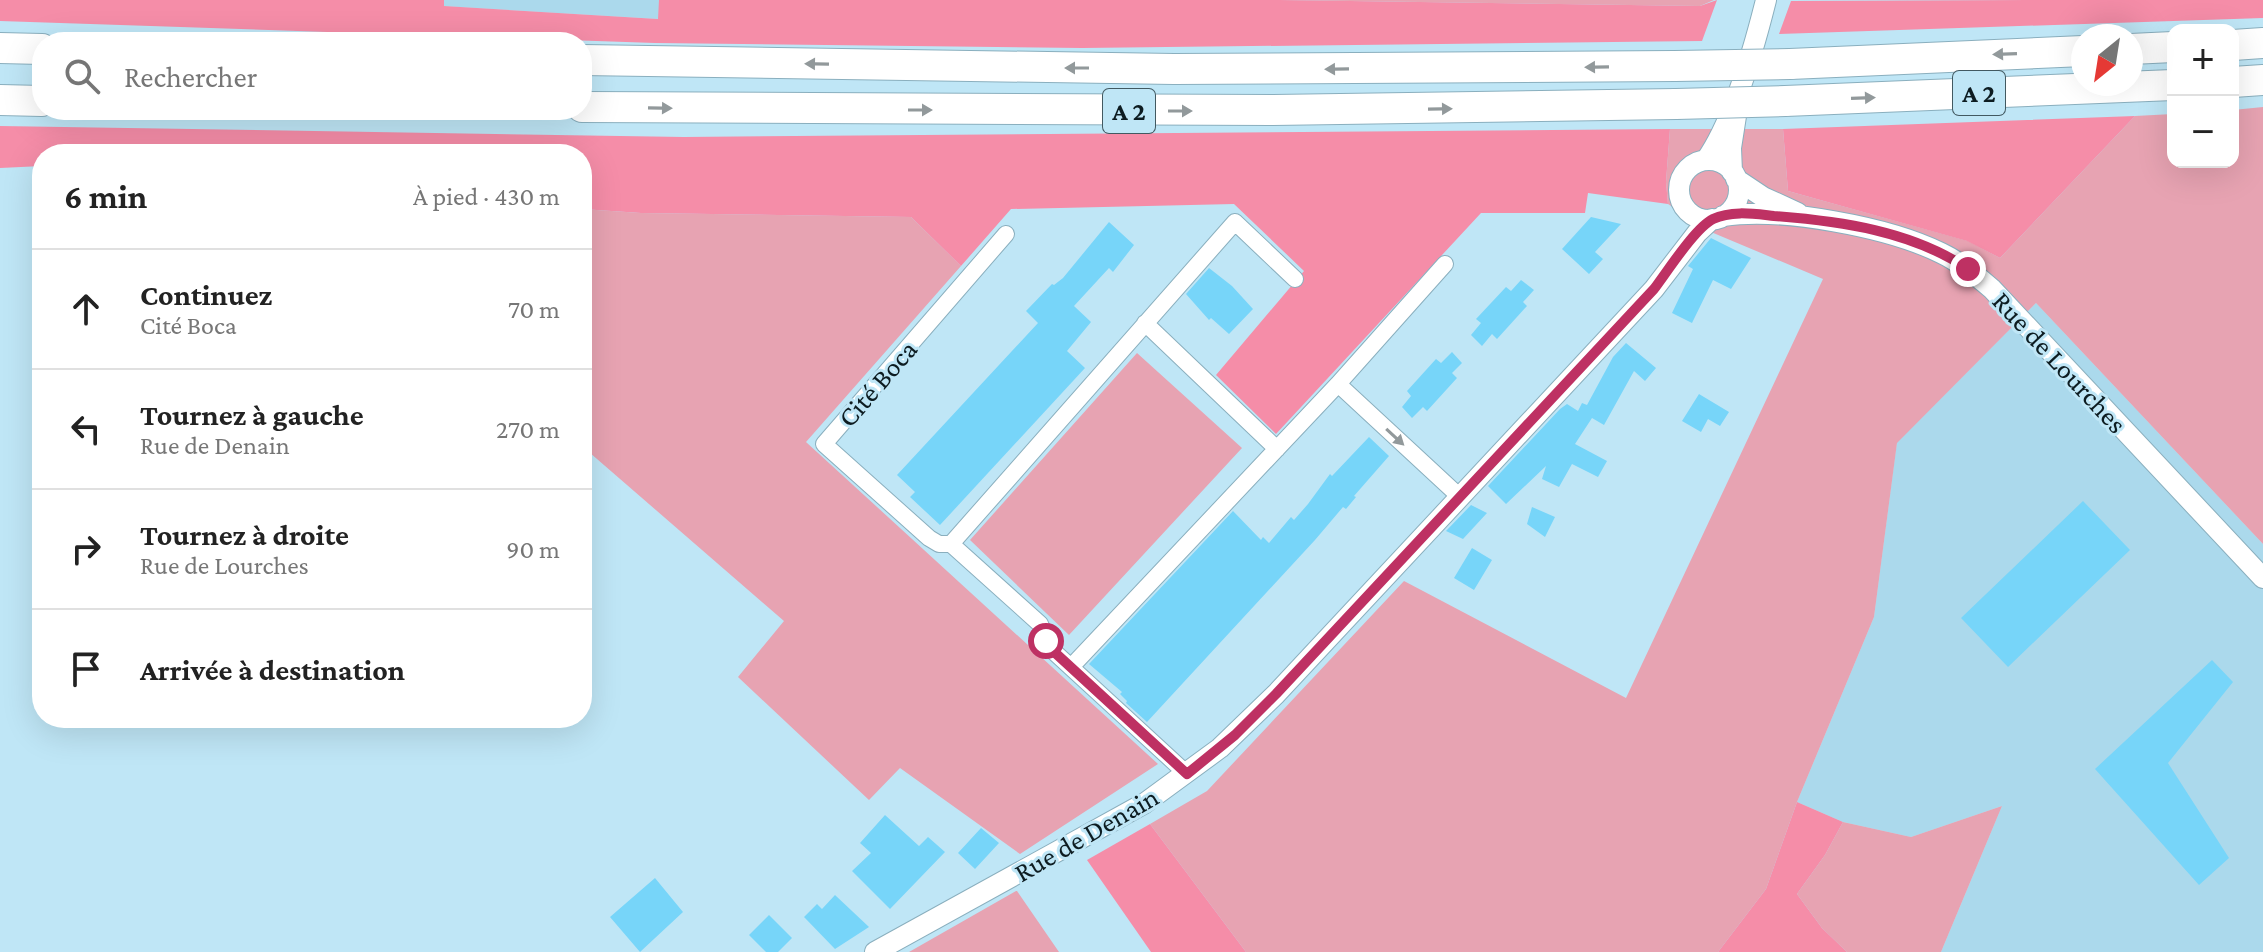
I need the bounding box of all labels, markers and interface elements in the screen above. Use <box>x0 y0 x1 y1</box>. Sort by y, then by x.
north arrow <box>2071 24 2143 96</box>
map controls <box>2167 24 2239 168</box>
button: + <box>2167 24 2239 96</box>
search box <box>32 32 592 120</box>
one-way arrow <box>1992 48 2017 61</box>
icon: search <box>60 54 104 98</box>
one-way arrow <box>804 58 829 70</box>
text: Rechercher <box>124 60 257 93</box>
one-way arrow <box>1584 61 1609 73</box>
one-way arrow <box>1064 62 1089 75</box>
one-way arrow <box>1324 63 1349 76</box>
road number: A 2 <box>1953 71 2005 115</box>
road number: A 2 <box>1103 89 1155 133</box>
one-way arrow <box>1851 92 1876 105</box>
button: − <box>2167 96 2239 168</box>
one-way arrow <box>648 102 673 114</box>
one-way arrow <box>1428 102 1453 115</box>
one-way arrow <box>908 104 933 116</box>
one-way arrow <box>1168 105 1193 117</box>
text: 6 min <box>64 178 147 215</box>
text: À pied · 430 m <box>413 182 560 211</box>
route end <box>1950 251 1986 287</box>
text: Continuez <box>140 278 272 311</box>
street label: Rue de Lourches <box>1986 285 2133 439</box>
icon: ahead <box>64 287 108 331</box>
text: 70 m <box>508 295 560 324</box>
text: Cité Boca <box>140 311 237 340</box>
street label: Cité Boca <box>831 334 923 433</box>
text: Tournez à gauche <box>140 398 364 431</box>
icon: left <box>64 407 108 451</box>
text: 270 m <box>496 415 560 444</box>
one-way arrow <box>1386 428 1405 446</box>
text: Rue de Denain <box>140 431 290 460</box>
text: Tournez à droite <box>140 518 349 551</box>
icon: right <box>64 527 108 571</box>
text: 90 m <box>506 535 560 564</box>
text: Rue de Lourches <box>140 551 309 580</box>
route start <box>1028 623 1064 659</box>
icon: arrive <box>64 647 108 691</box>
text: Arrivée à destination <box>140 653 405 686</box>
street label: Rue de Denain <box>1009 781 1164 888</box>

